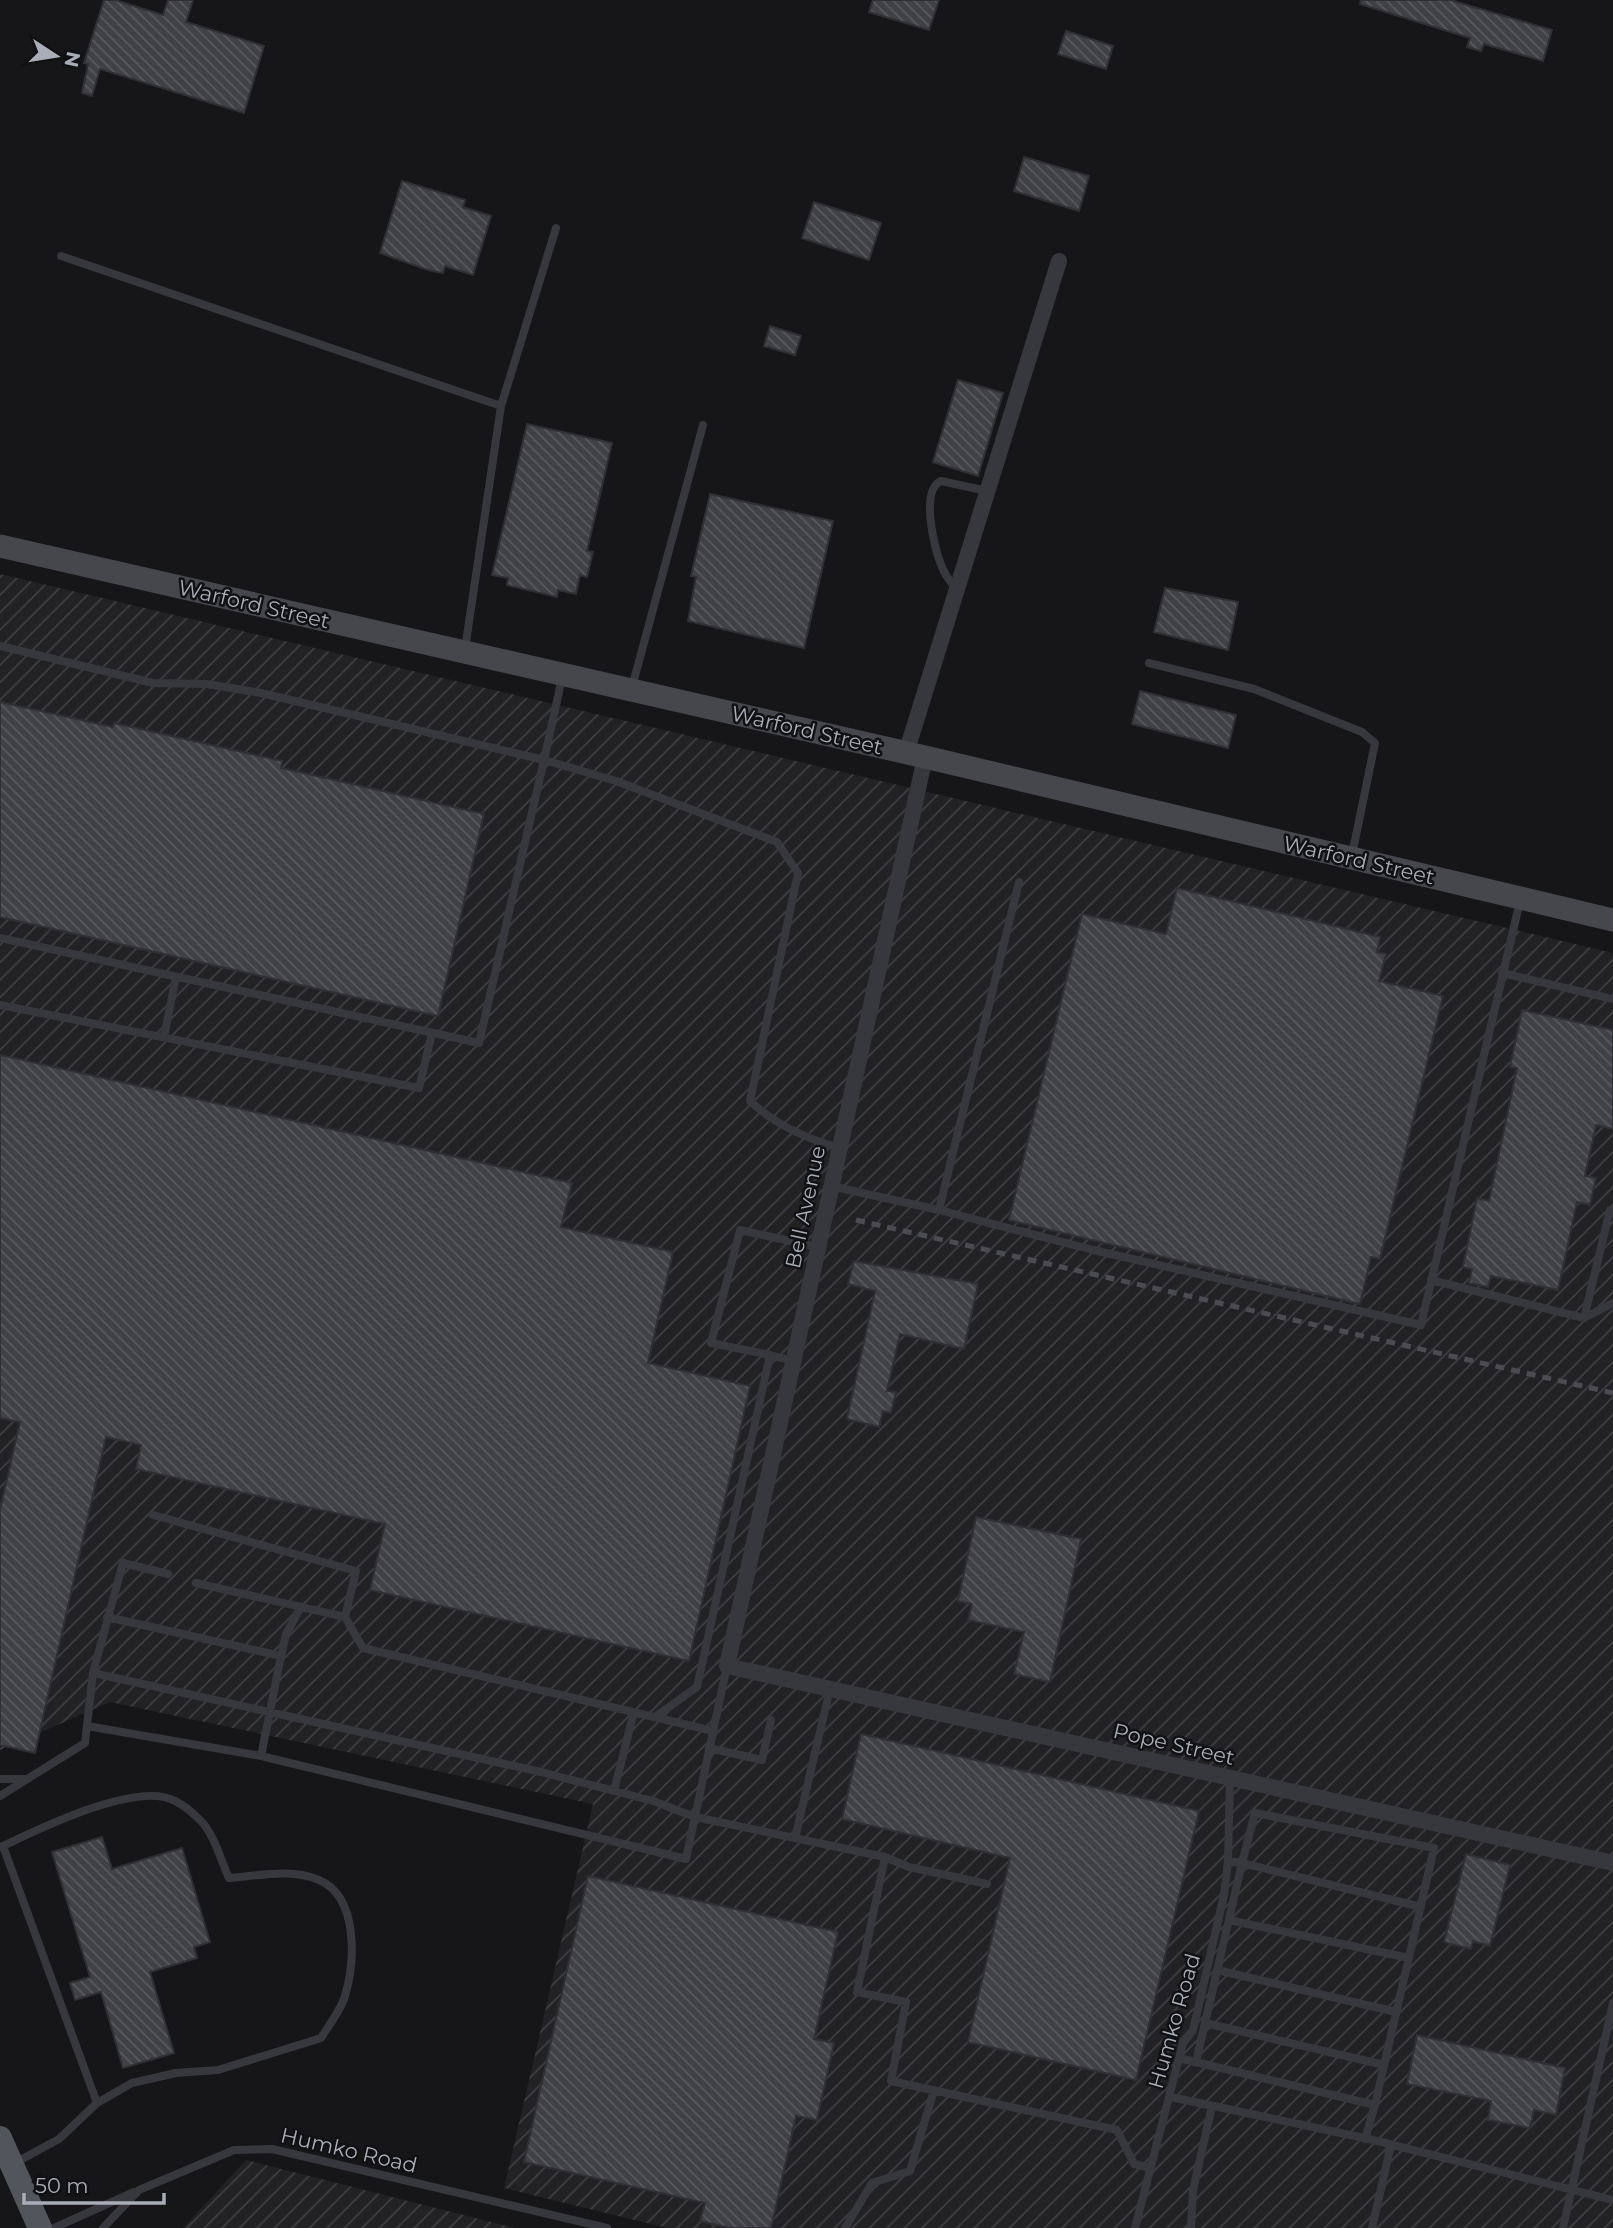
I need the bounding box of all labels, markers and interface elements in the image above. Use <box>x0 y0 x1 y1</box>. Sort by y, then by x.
north arrow <box>21 21 91 91</box>
text: N <box>59 50 85 69</box>
street label: Warford Street <box>176 574 332 634</box>
street label: Warford Street <box>729 700 885 760</box>
street label: Warford Street <box>1281 830 1437 890</box>
street label: Bell Avenue <box>780 1143 830 1271</box>
street label: Pope Street <box>1111 1718 1237 1770</box>
street label: Humko Road <box>1143 1951 1205 2091</box>
street label: Humko Road <box>278 2122 420 2178</box>
scale bar <box>24 2162 164 2206</box>
text: 50 m <box>35 2173 89 2198</box>

